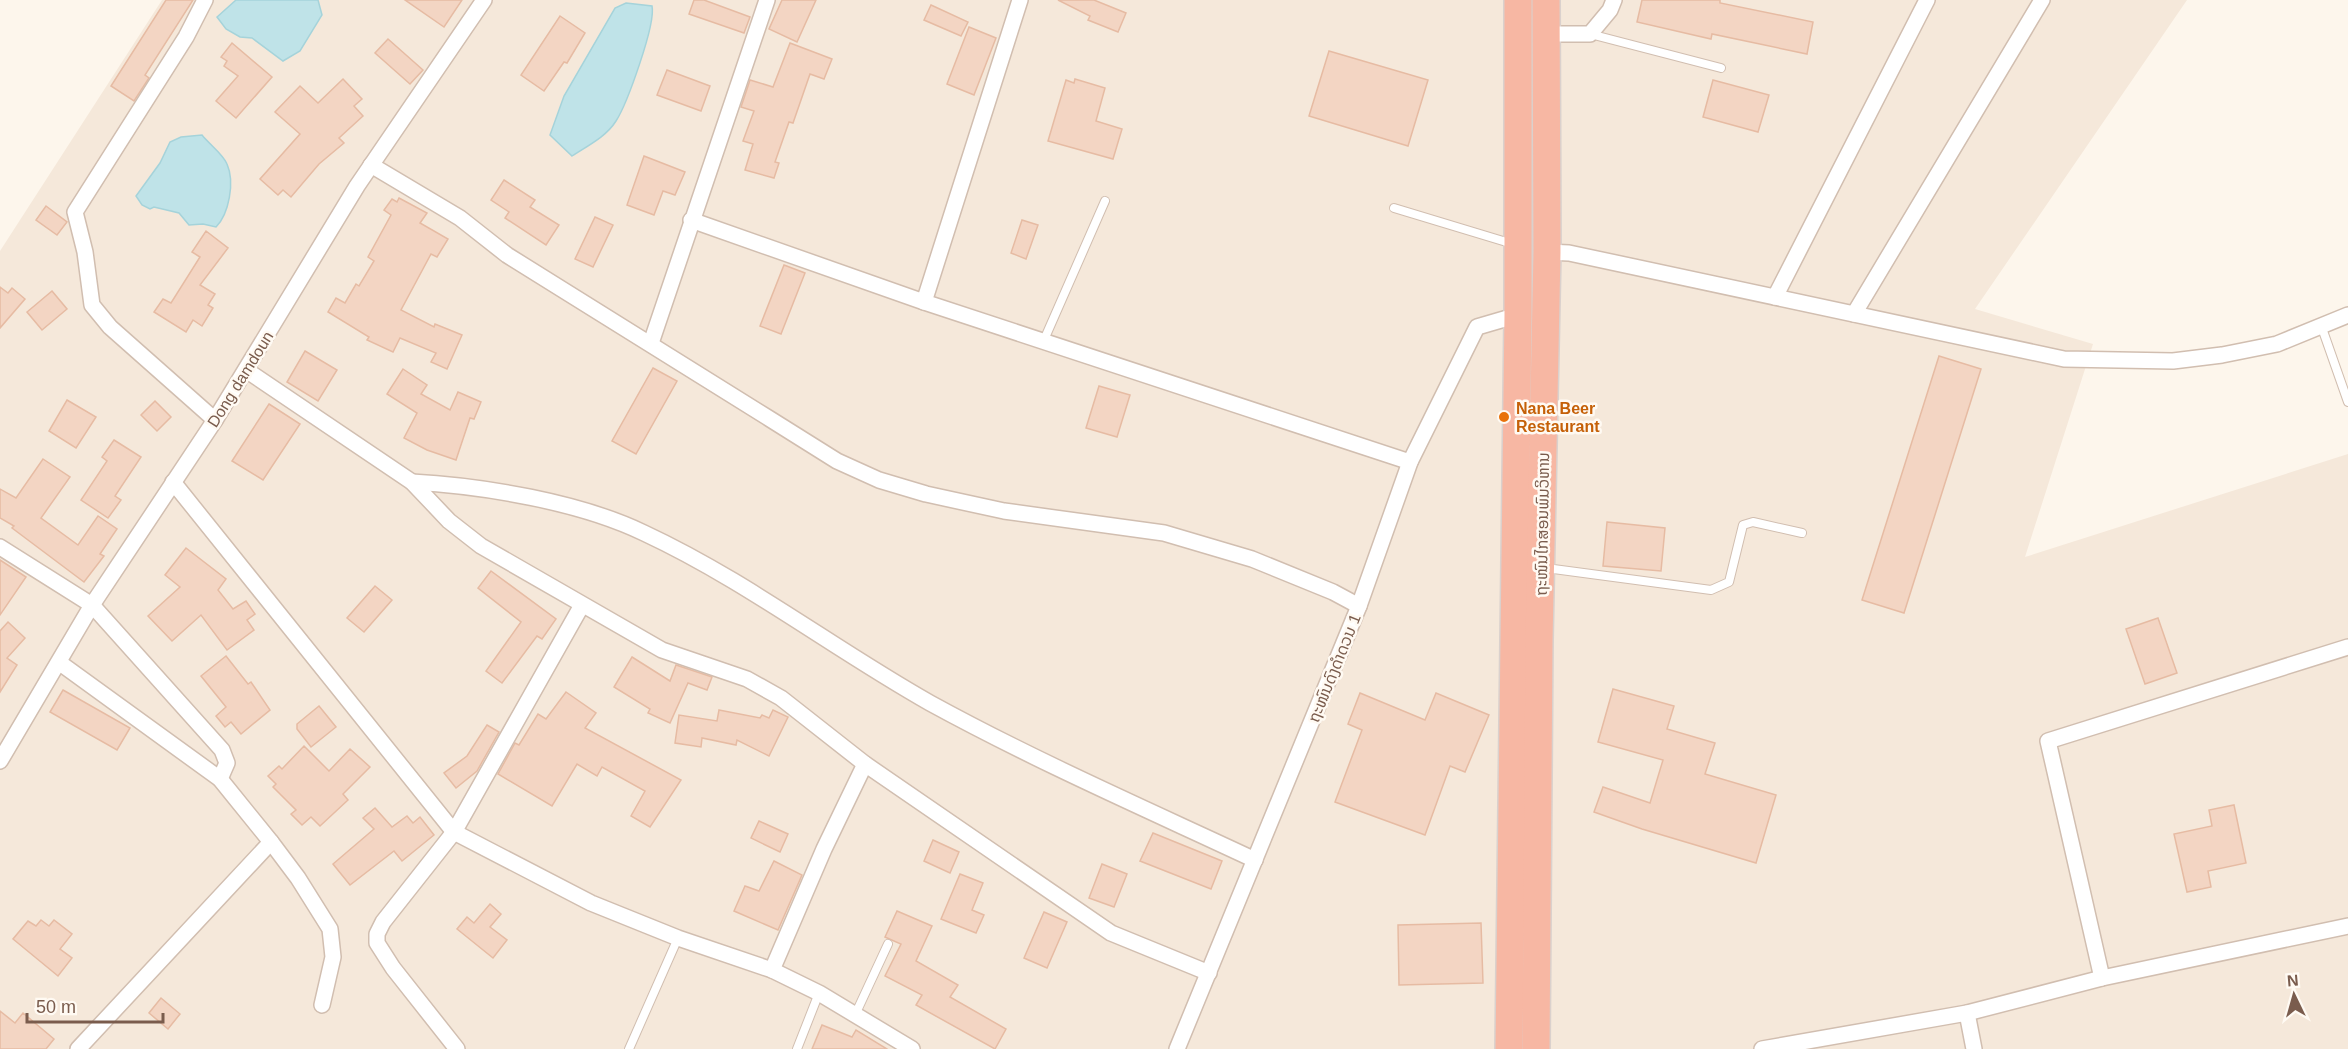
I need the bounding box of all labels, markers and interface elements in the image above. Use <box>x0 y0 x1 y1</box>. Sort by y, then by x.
street label: Dong damdoun <box>204 328 277 430</box>
place label: Nana Beer Restaurant <box>1516 400 1600 435</box>
marker: Nana Beer Restaurant <box>1497 410 1511 424</box>
street label: ຖະໜົນໄກສອນພົມວິຫານ <box>1533 452 1552 596</box>
street label: ຖະໜົນດົງດຳດວນ 1 <box>1305 611 1364 725</box>
north arrow <box>2264 965 2324 1025</box>
text: N <box>2286 972 2299 990</box>
scale bar <box>27 986 164 1024</box>
text: 50 m <box>36 997 76 1017</box>

